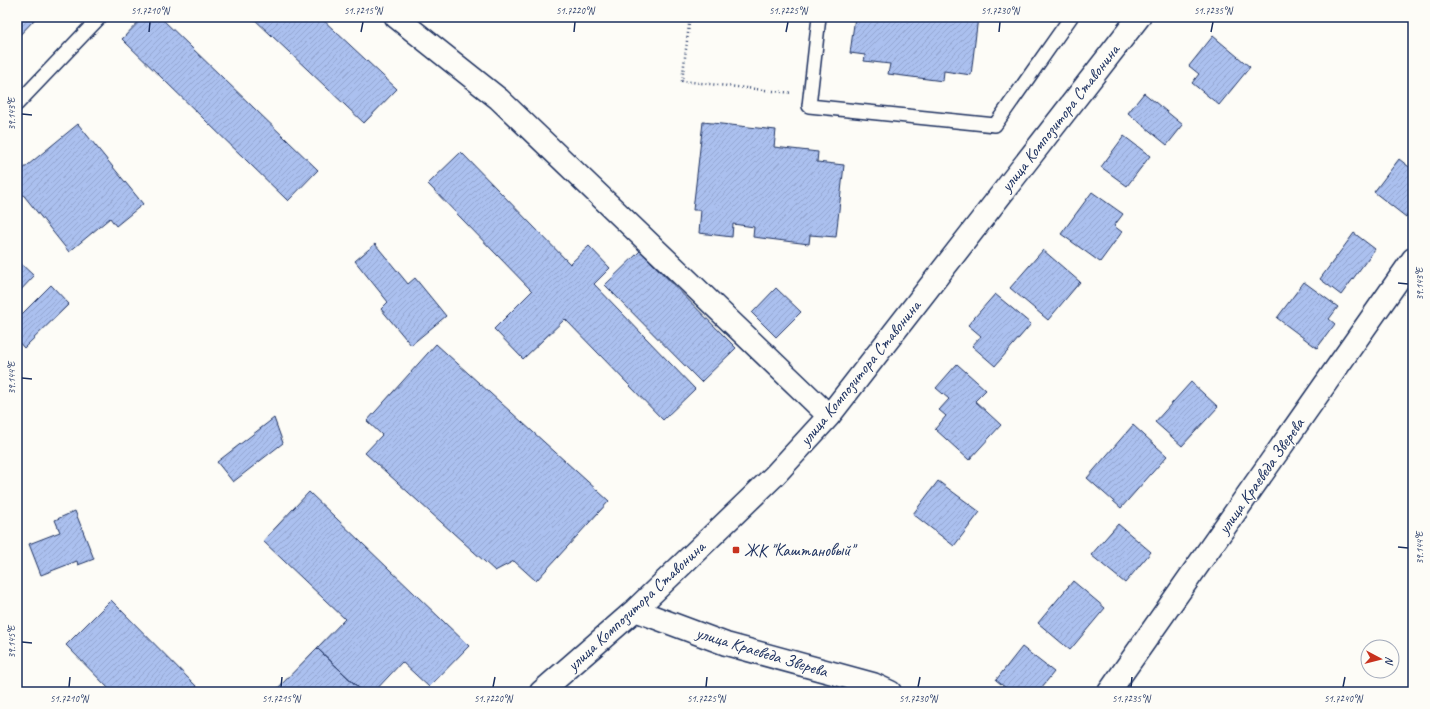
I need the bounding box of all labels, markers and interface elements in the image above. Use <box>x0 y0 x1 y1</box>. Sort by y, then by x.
text: 51.7210°N <box>131 4 171 17</box>
text: 51.7215°N <box>344 4 384 17</box>
text: 51.7220°N <box>556 4 596 17</box>
text: 51.7225°N <box>769 4 809 17</box>
text: 51.7230°N <box>981 4 1021 17</box>
text: 51.7235°N <box>1194 4 1234 17</box>
street label: улица Композитора Ставонина <box>995 39 1126 197</box>
text: 39.143°E <box>5 96 18 130</box>
text: 39.143°E <box>1413 266 1426 300</box>
street label: улица Композитора Ставонина <box>794 294 927 451</box>
text: 39.144°E <box>5 360 18 394</box>
street label: улица Краеведа Зверева <box>1213 413 1310 539</box>
text: 39.144°E <box>1413 530 1426 564</box>
street label: улица Композитора Ставонина <box>562 535 712 677</box>
place label: ЖК "Каштановый" <box>744 540 858 561</box>
marker: ЖК "Каштановый" <box>731 545 741 555</box>
street label: улица Краеведа Зверева <box>693 622 832 682</box>
text: 39.145°E <box>5 624 18 658</box>
north arrow <box>1360 639 1400 679</box>
text: N <box>1382 656 1397 667</box>
text: 51.7210°N <box>50 692 90 705</box>
text: 51.7215°N <box>262 692 302 705</box>
text: 51.7220°N <box>474 692 514 705</box>
text: 51.7225°N <box>687 692 727 705</box>
text: 51.7230°N <box>899 692 939 705</box>
text: 51.7235°N <box>1112 692 1152 705</box>
text: 51.7240°N <box>1324 692 1364 705</box>

